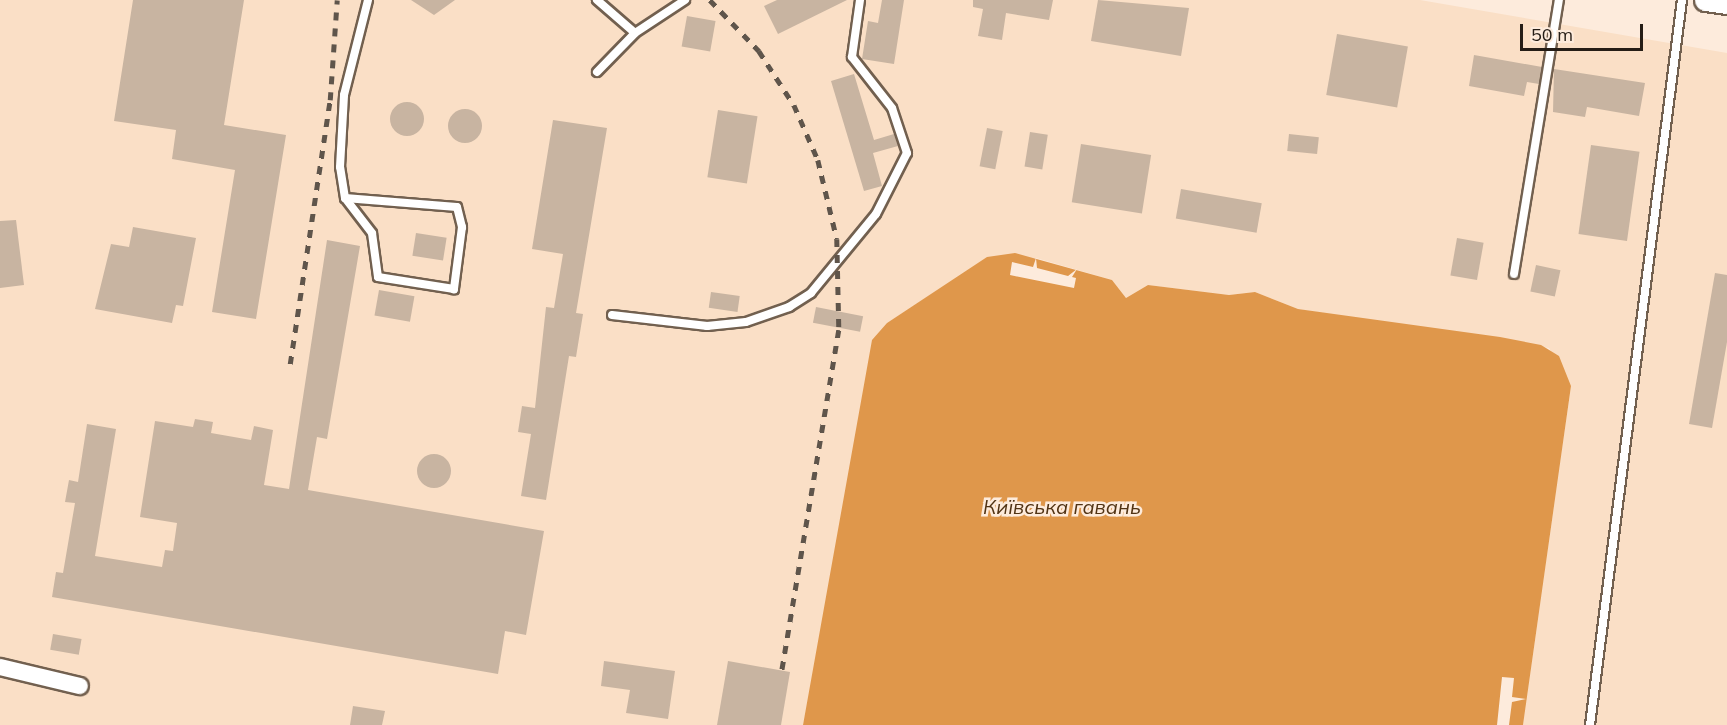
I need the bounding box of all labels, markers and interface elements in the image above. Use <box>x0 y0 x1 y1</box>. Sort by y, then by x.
scale bar <box>1523 12 1646 50</box>
text: 50 m <box>1531 23 1573 46</box>
water label: Київська гавань <box>983 494 1141 518</box>

